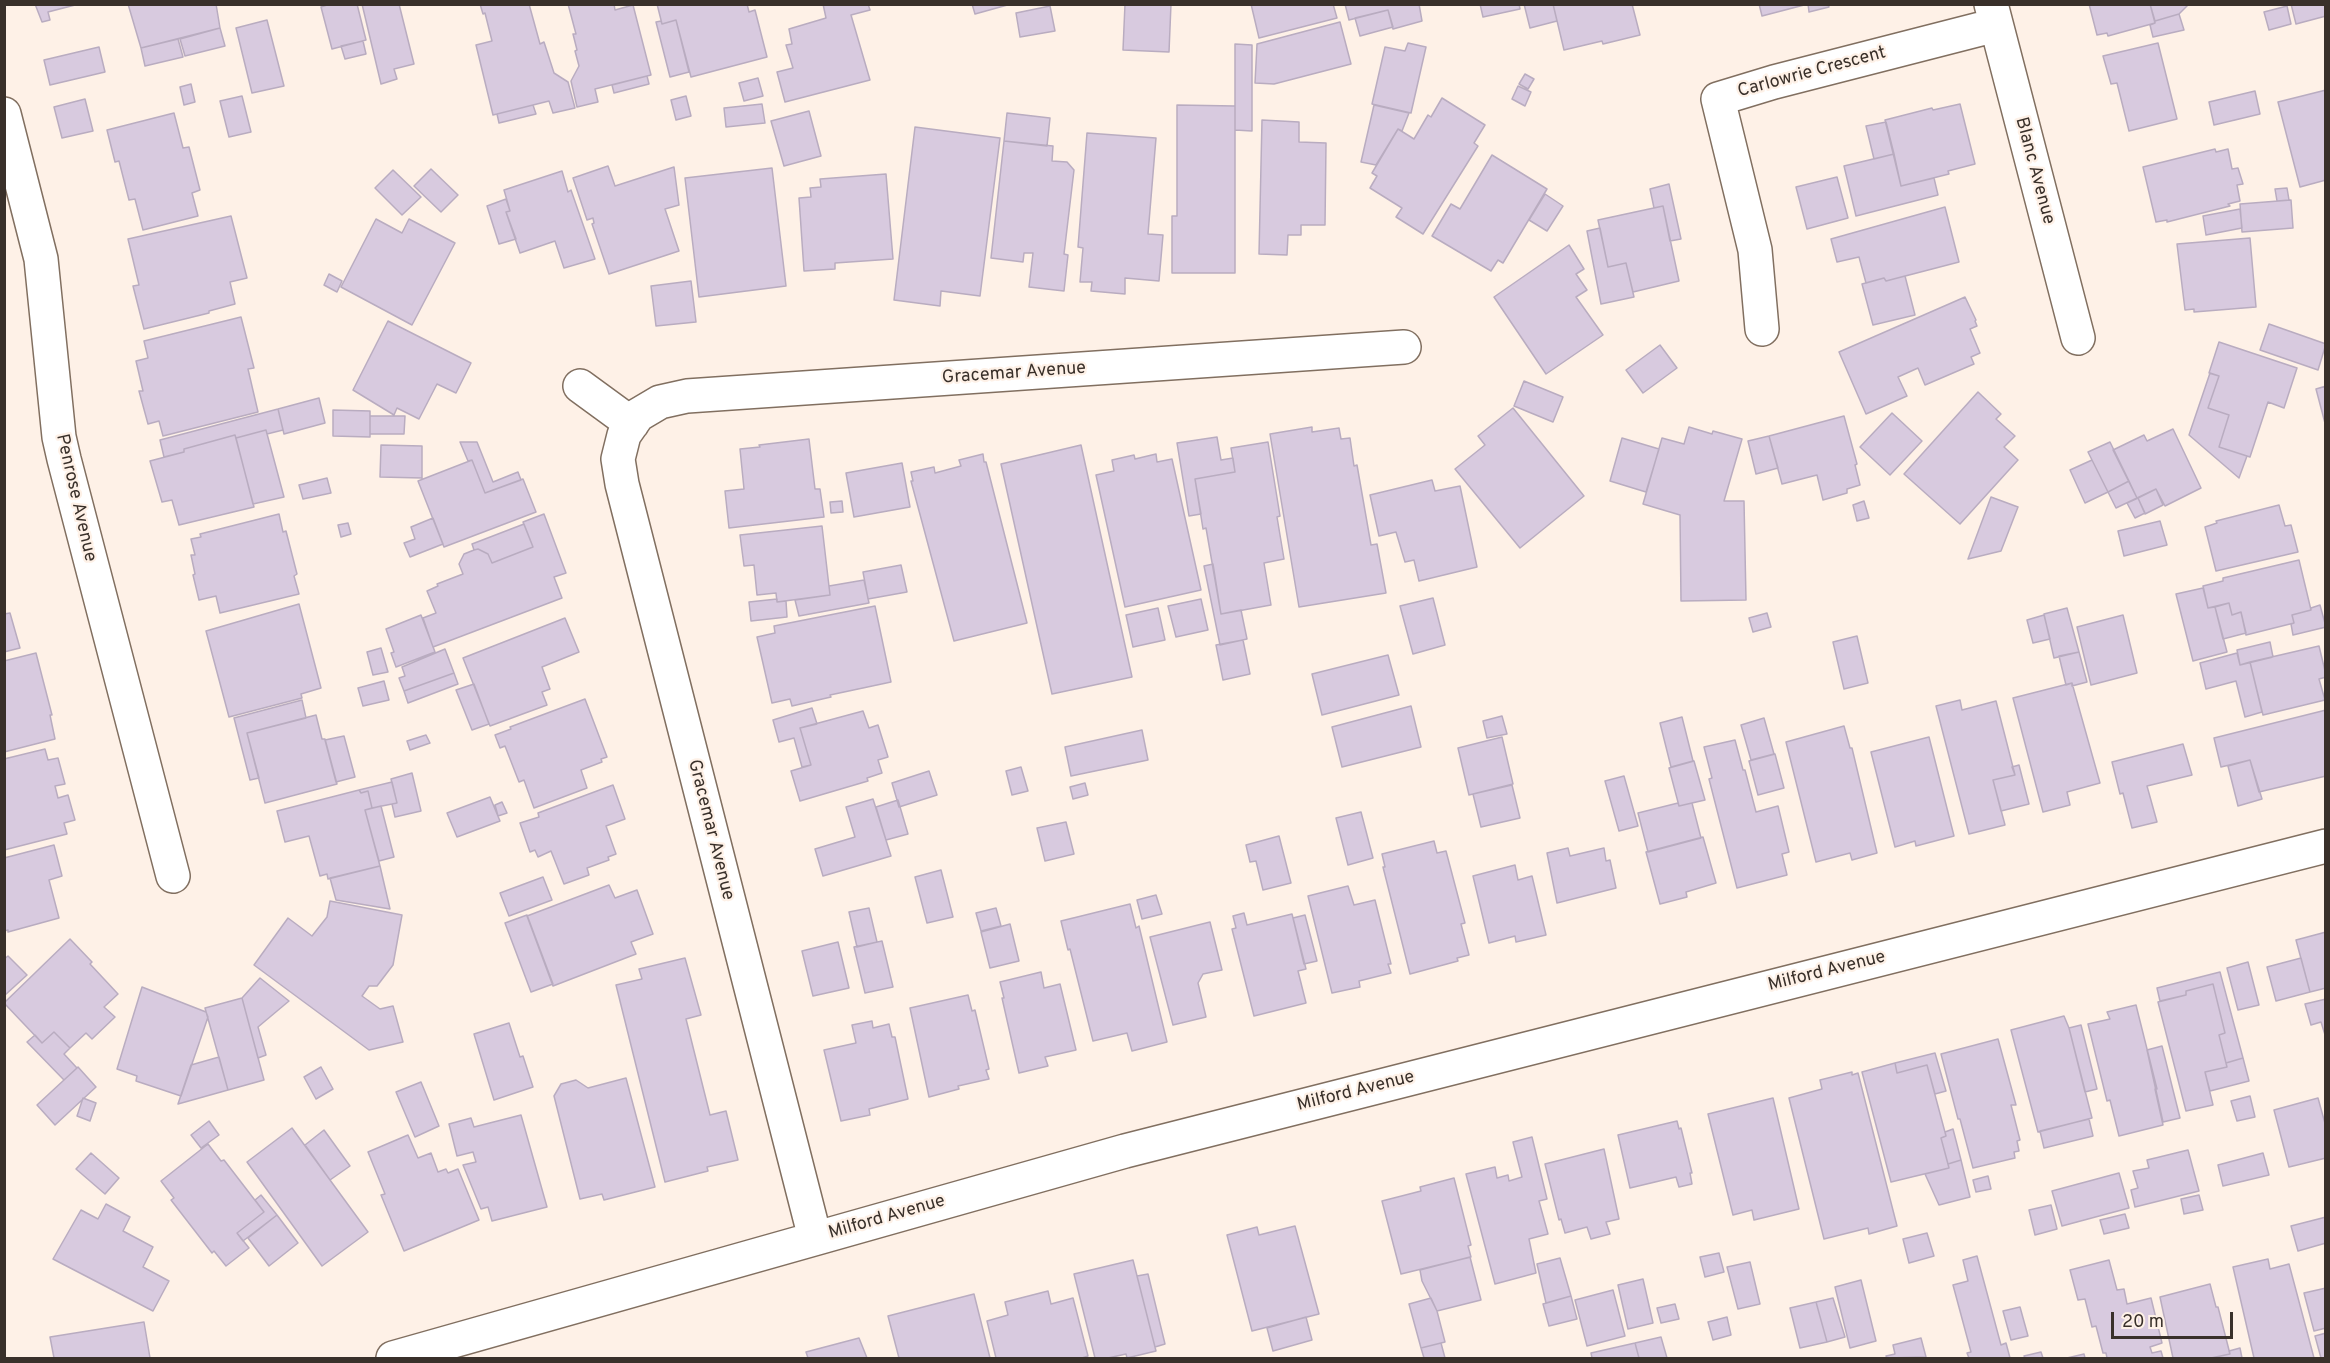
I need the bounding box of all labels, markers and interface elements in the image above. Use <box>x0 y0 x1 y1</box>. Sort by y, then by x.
street label: Carlowrie Crescent <box>1735 43 1889 103</box>
street label: Blanc Avenue <box>2009 115 2059 227</box>
street label: Gracemar Avenue <box>941 358 1087 390</box>
street label: Penrose Avenue <box>50 432 100 564</box>
street label: Gracemar Avenue <box>682 757 738 903</box>
street label: Milford Avenue <box>1766 947 1888 997</box>
street label: Milford Avenue <box>1295 1067 1417 1117</box>
street label: Milford Avenue <box>826 1191 948 1245</box>
scale bar <box>2114 1300 2236 1338</box>
text: 20 m <box>2122 1311 2164 1334</box>

